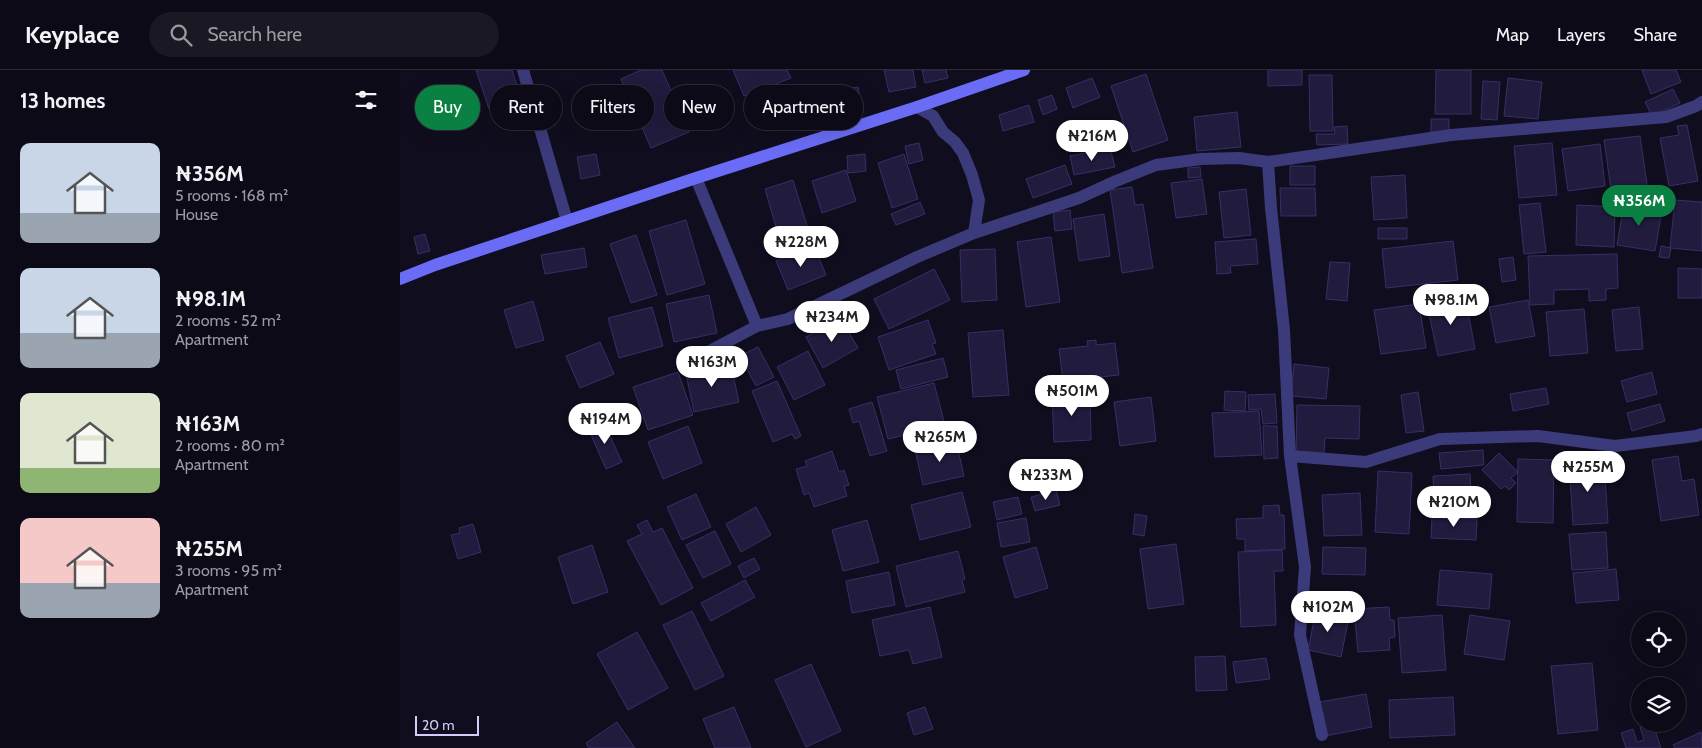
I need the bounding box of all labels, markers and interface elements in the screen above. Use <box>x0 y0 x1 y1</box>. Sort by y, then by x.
search box <box>149 12 499 57</box>
text: Keyplace <box>25 20 119 49</box>
icon: search <box>167 21 195 49</box>
text: Search here <box>207 23 302 46</box>
text: Map <box>1496 24 1529 46</box>
text: Layers <box>1557 24 1606 46</box>
text: Share <box>1634 24 1677 46</box>
chip: Buy <box>415 85 480 130</box>
chip: Rent <box>490 85 562 130</box>
chip: Filters <box>572 85 654 130</box>
chip: New <box>664 85 734 130</box>
chip: Apartment <box>744 85 863 130</box>
icon: filters <box>352 86 380 114</box>
text: 13 homes <box>20 88 105 113</box>
pin: ₦216M <box>1057 119 1127 162</box>
text: ₦216M <box>1067 126 1117 145</box>
text: ₦356M <box>175 161 244 186</box>
icon: home <box>60 163 120 223</box>
pin: ₦356M <box>1604 184 1674 227</box>
text: 5 rooms · 168 m² <box>175 186 288 205</box>
text: ₦356M <box>1613 191 1665 210</box>
text: House <box>175 205 218 224</box>
pin: ₦228M <box>766 226 836 268</box>
text: ₦228M <box>775 232 827 251</box>
pin: ₦98.1M <box>1410 284 1492 326</box>
text: ₦98.1M <box>175 286 246 311</box>
icon: home <box>60 288 120 348</box>
text: ₦98.1M <box>1424 290 1478 309</box>
pin: ₦234M <box>797 300 867 343</box>
text: ₦234M <box>805 307 859 326</box>
text: 2 rooms · 52 m² <box>175 311 281 330</box>
text: Apartment <box>175 330 248 349</box>
pin: ₦163M <box>677 346 747 388</box>
text: ₦163M <box>687 352 737 371</box>
pin: ₦501M <box>1037 374 1107 417</box>
text: ₦501M <box>1046 381 1098 400</box>
pin: ₦194M <box>570 402 640 445</box>
text: ₦194M <box>579 409 631 428</box>
text: ₦163M <box>175 411 240 436</box>
icon: home <box>60 413 120 473</box>
pin: ₦265M <box>905 420 975 463</box>
text: ₦265M <box>914 427 966 446</box>
text: 2 rooms · 80 m² <box>175 436 285 455</box>
pin: ₦255M <box>1553 450 1623 493</box>
text: Apartment <box>175 455 248 474</box>
text: ₦255M <box>1562 457 1614 476</box>
pin: ₦233M <box>1011 458 1081 501</box>
text: ₦233M <box>1020 465 1072 484</box>
pin: ₦210M <box>1419 486 1489 528</box>
text: ₦210M <box>1428 492 1480 511</box>
text: ₦255M <box>175 536 243 561</box>
icon: home <box>60 538 120 598</box>
text: 3 rooms · 95 m² <box>175 561 282 580</box>
text: Apartment <box>175 580 248 599</box>
pin: ₦102M <box>1293 590 1363 633</box>
text: ₦102M <box>1302 597 1354 616</box>
map controls <box>1631 612 1686 732</box>
button: locate <box>1631 612 1686 667</box>
button: layers <box>1631 677 1686 732</box>
scale bar <box>415 713 479 736</box>
text: 20 m <box>422 716 455 734</box>

